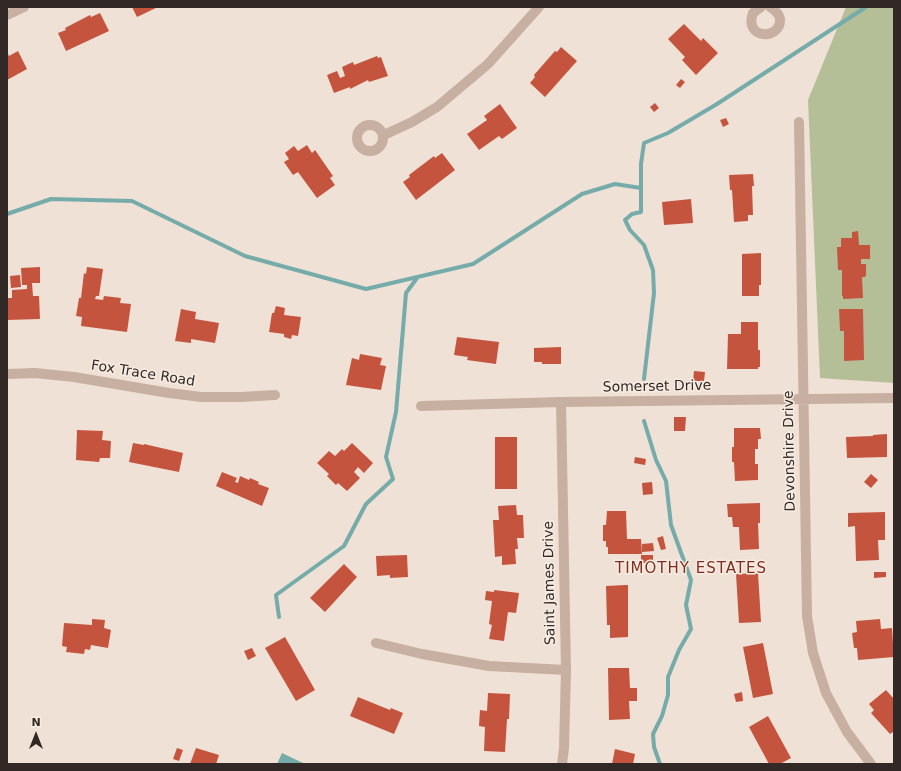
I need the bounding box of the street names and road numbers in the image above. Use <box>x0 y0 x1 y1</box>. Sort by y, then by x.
street label: Fox Trace Road <box>90 357 196 391</box>
street label: Somerset Drive <box>603 378 711 396</box>
street label: Devonshire Drive <box>781 390 799 512</box>
street label: Saint James Drive <box>541 521 559 645</box>

